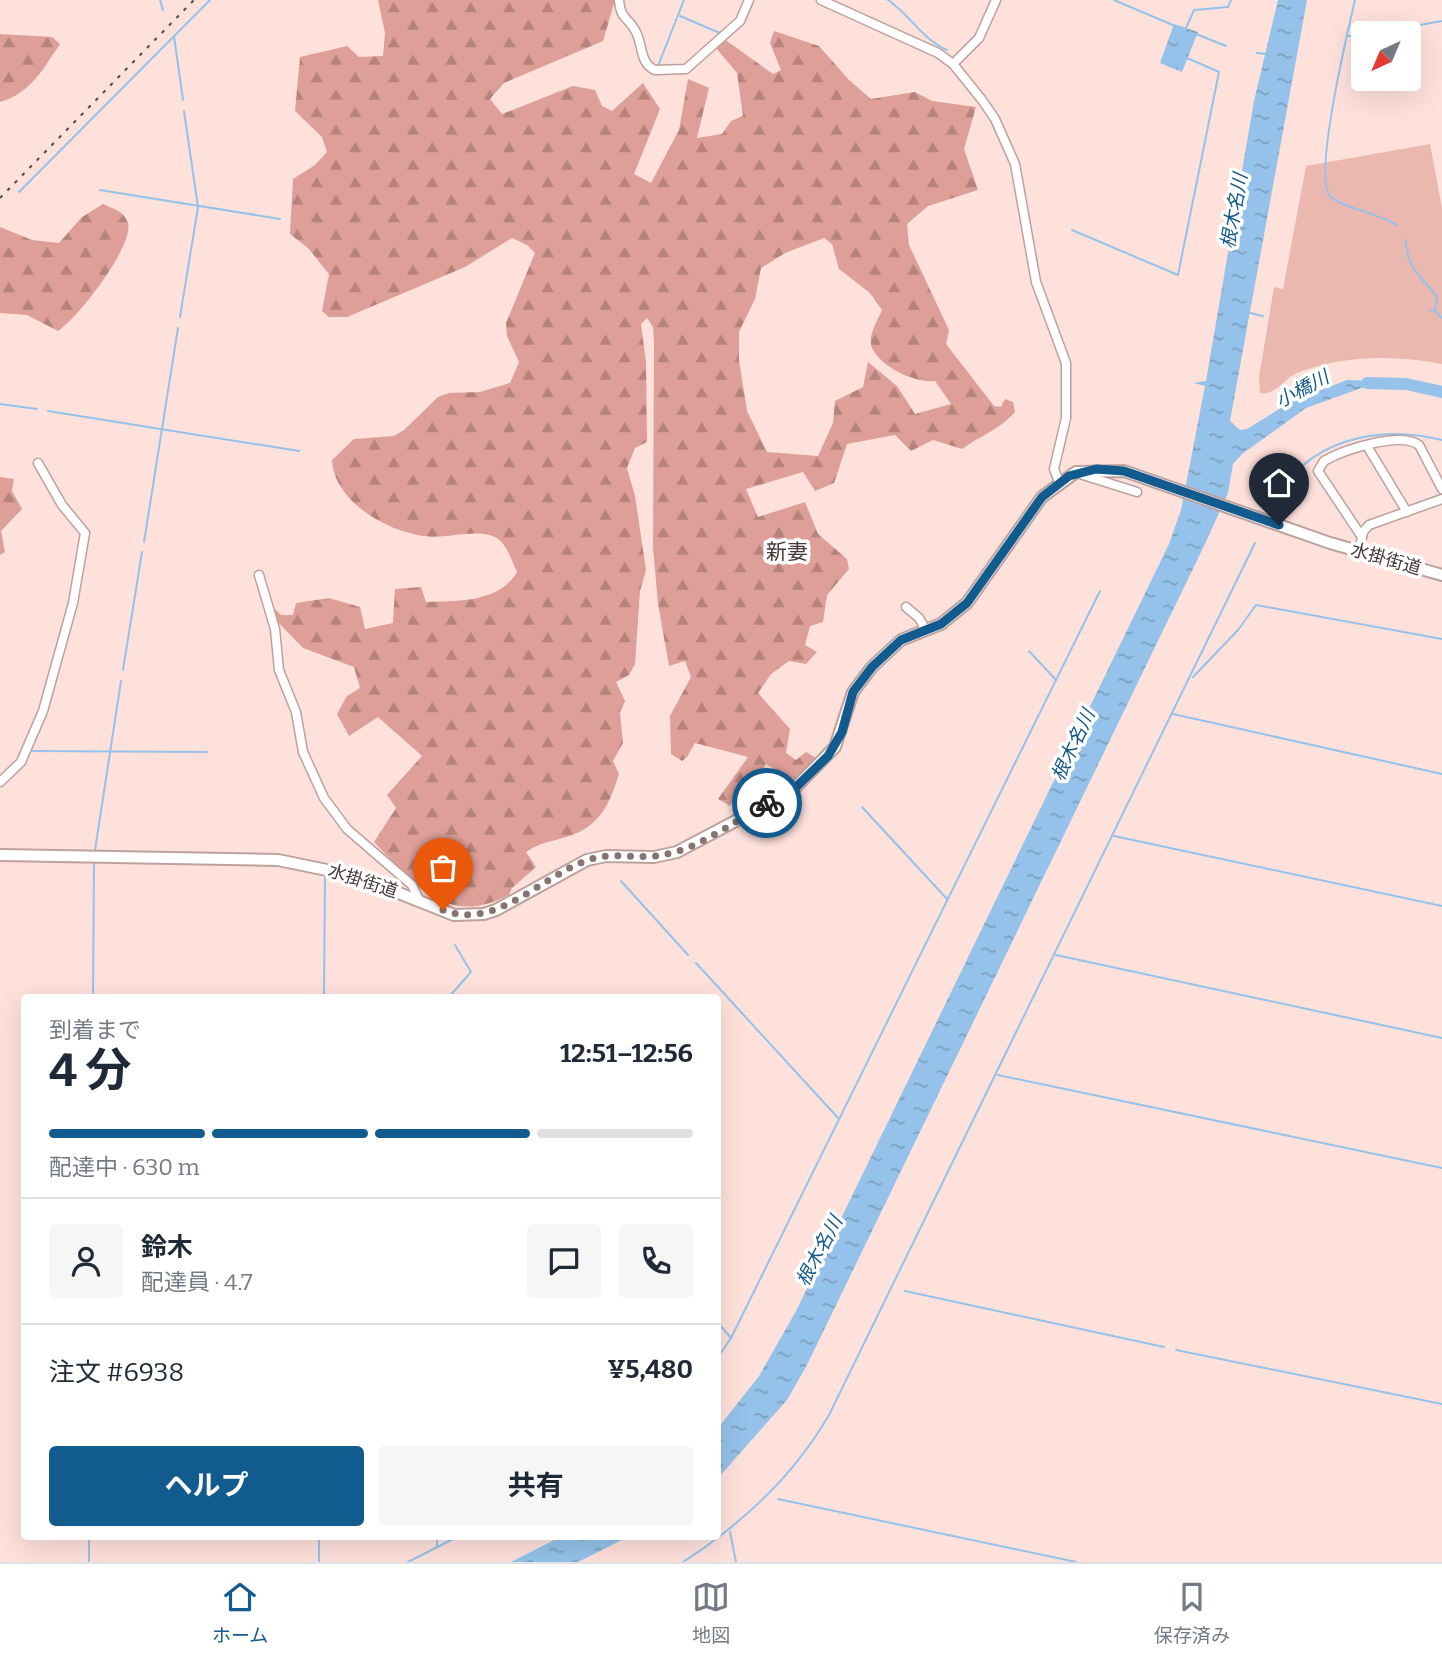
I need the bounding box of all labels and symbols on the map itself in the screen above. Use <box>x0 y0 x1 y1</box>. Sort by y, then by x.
north arrow <box>1351 21 1421 91</box>
water label: 根木名川 <box>1216 170 1252 250</box>
water label: 小橋川 <box>1271 365 1334 413</box>
pin <box>1249 453 1309 525</box>
district label: 新妻 <box>766 539 808 565</box>
street label: 水掛街道 <box>1348 539 1424 579</box>
water label: 根木名川 <box>1047 704 1100 784</box>
courier <box>732 768 802 838</box>
pin <box>413 838 473 910</box>
street label: 水掛街道 <box>325 859 401 903</box>
water label: 根木名川 <box>791 1210 848 1290</box>

